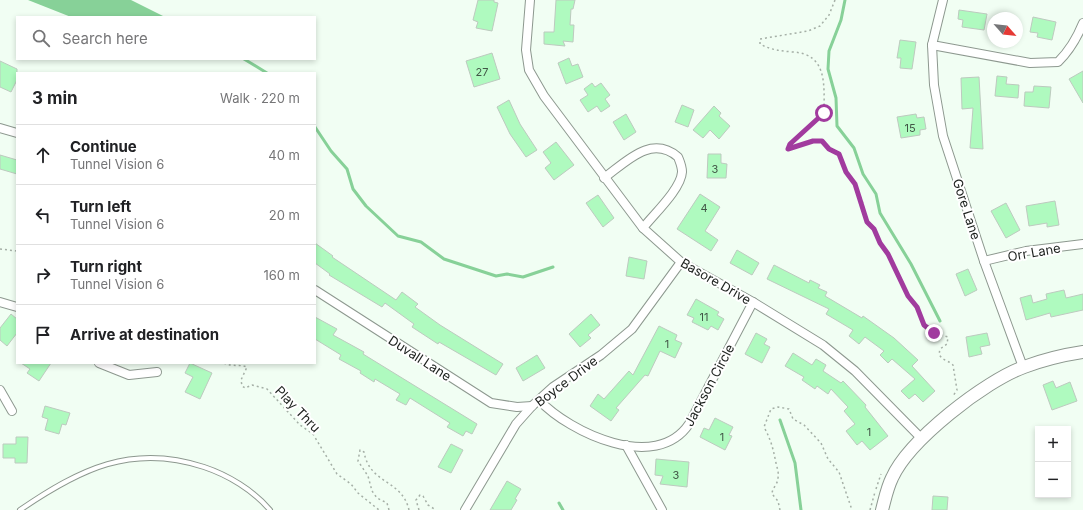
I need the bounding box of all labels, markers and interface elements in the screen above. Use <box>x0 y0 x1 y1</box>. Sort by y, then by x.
north arrow <box>987 12 1023 48</box>
search box <box>16 16 316 60</box>
icon: search <box>30 27 52 49</box>
text: Search here <box>62 29 148 48</box>
house number: 27 <box>476 65 488 79</box>
text: 3 min <box>32 88 78 108</box>
text: Walk · 220 m <box>220 90 300 106</box>
route start <box>815 104 833 122</box>
house number: 15 <box>904 121 916 135</box>
text: Continue <box>70 137 137 156</box>
icon: ahead <box>32 144 54 166</box>
text: 40 m <box>268 147 300 163</box>
text: Tunnel Vision 6 <box>70 156 164 172</box>
house number: 3 <box>712 162 719 176</box>
street label: Gore Lane <box>950 176 984 242</box>
text: Turn left <box>70 197 131 216</box>
house number: 4 <box>700 201 708 215</box>
icon: left <box>32 204 54 226</box>
text: 20 m <box>269 207 300 223</box>
text: Tunnel Vision 6 <box>70 216 164 232</box>
street label: Orr Lane <box>1006 239 1062 265</box>
street label: Basore Drive <box>678 254 754 308</box>
text: Turn right <box>70 257 142 276</box>
icon: right <box>32 264 54 286</box>
text: 160 m <box>263 267 300 283</box>
text: Tunnel Vision 6 <box>70 276 164 292</box>
house number: 11 <box>700 310 708 324</box>
icon: arrive <box>32 324 54 346</box>
route end <box>925 324 943 342</box>
text: Arrive at destination <box>70 325 219 344</box>
street label: Duvall Lane <box>386 332 454 384</box>
house number: 1 <box>665 337 669 351</box>
street label: Jackson Circle <box>681 341 737 429</box>
street label: Boyce Drive <box>532 352 600 410</box>
street label: Play Thru <box>272 383 324 435</box>
house number: 1 <box>867 425 871 439</box>
map controls <box>1035 426 1071 498</box>
button: + <box>1035 426 1071 462</box>
house number: 1 <box>720 430 724 444</box>
button: − <box>1035 462 1071 498</box>
house number: 3 <box>673 468 680 482</box>

